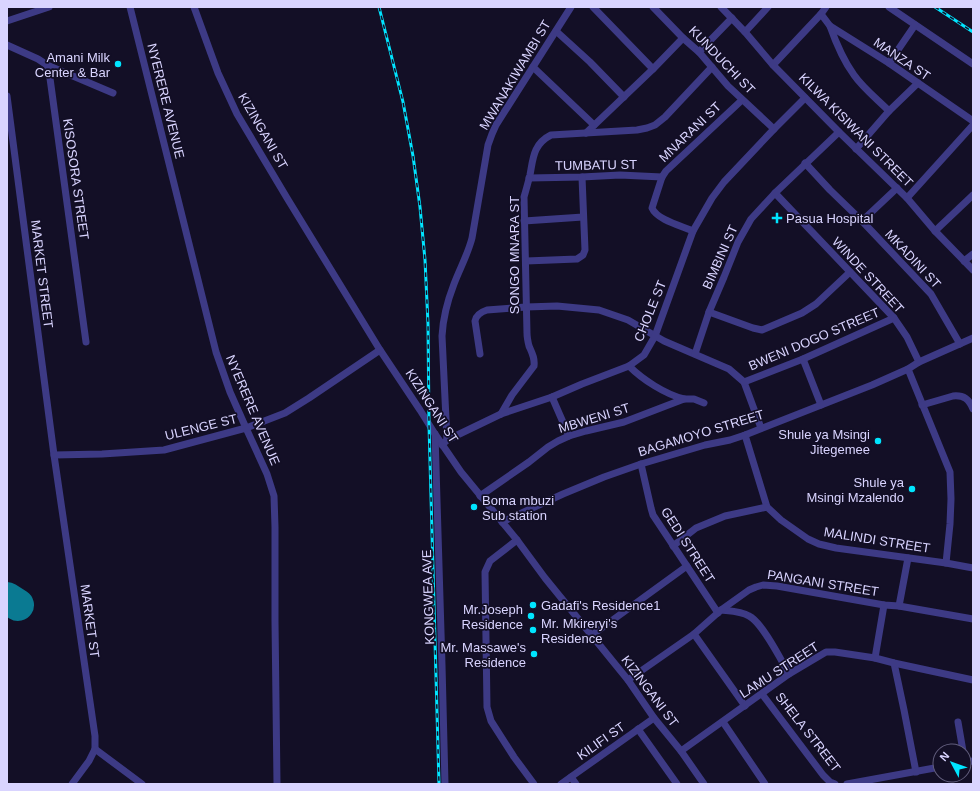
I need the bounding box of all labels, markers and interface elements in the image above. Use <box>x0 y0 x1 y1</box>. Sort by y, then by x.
street label: MWANAKIWAMBI ST <box>476 17 554 133</box>
street label: KUNDUCHI ST <box>686 23 758 97</box>
street label: MANZA ST <box>871 35 933 83</box>
street label: NYERERE AVENUE <box>144 42 188 160</box>
place label: Amani Milk Center & Bar <box>35 50 111 80</box>
marker: Amani Milk Center & Bar <box>113 59 123 69</box>
street label: KILWA KISIWANI STREET <box>796 70 916 190</box>
street label: KIZINGANI ST <box>235 90 291 172</box>
street label: MNARANI ST <box>656 99 724 165</box>
street label: KISOSORA STREET <box>60 118 92 241</box>
street label: TUMBATU ST <box>555 157 637 173</box>
street label: SONGO MNARA ST <box>507 196 522 314</box>
place label: Pasua Hospital <box>786 211 874 226</box>
marker: Pasua Hospital <box>771 212 783 224</box>
street label: MARKET STREET <box>28 219 56 329</box>
street label: BIMBINI ST <box>699 223 741 291</box>
street label: MKADINI ST <box>882 227 944 291</box>
street label: WINDE STREET <box>829 234 907 316</box>
street label: CHOLE ST <box>631 278 669 344</box>
street label: BWENI DOGO STREET <box>746 305 882 373</box>
street label: NYERERE AVENUE <box>223 353 283 468</box>
street label: KIZINGANI ST <box>402 366 462 446</box>
street label: MBWENI ST <box>557 400 631 436</box>
street label: BAGAMOYO STREET <box>636 407 766 459</box>
street label: ULENGE ST <box>163 411 239 443</box>
place label: Shule ya Msingi Jitegemee <box>778 427 870 457</box>
marker: Shule ya Msingi Jitegemee <box>873 436 883 446</box>
place label: Shule ya Msingi Mzalendo <box>806 475 905 505</box>
marker: Shule ya Msingi Mzalendo <box>907 484 917 494</box>
place label: Boma mbuzi Sub station <box>482 493 554 523</box>
marker: Boma mbuzi Sub station <box>469 502 479 512</box>
street label: GEDI STREET <box>658 505 718 585</box>
street label: MALINDI STREET <box>823 524 931 556</box>
street label: KONGWEA AVE <box>419 549 437 645</box>
street label: PANGANI STREET <box>766 567 880 599</box>
street label: MARKET ST <box>77 583 103 659</box>
place label: Gadafi's Residence1 <box>541 598 661 613</box>
marker: Gadafi's Residence1 <box>528 600 538 610</box>
place label: Mr.Joseph Residence <box>462 602 523 632</box>
marker: Mr.Joseph Residence <box>526 611 536 621</box>
place label: Mr. Mkireryi's Residence <box>541 616 618 646</box>
marker: Mr. Mkireryi's Residence <box>528 625 538 635</box>
street label: LAMU STREET <box>737 639 821 701</box>
place label: Mr. Massawe's Residence <box>440 640 526 670</box>
marker: Mr. Massawe's Residence <box>529 649 539 659</box>
street label: KIZINGANI ST <box>618 652 682 730</box>
street label: SHELA STREET <box>772 689 844 775</box>
street label: KILIFI ST <box>574 719 628 763</box>
north arrow <box>932 743 972 783</box>
text: N <box>937 749 952 763</box>

